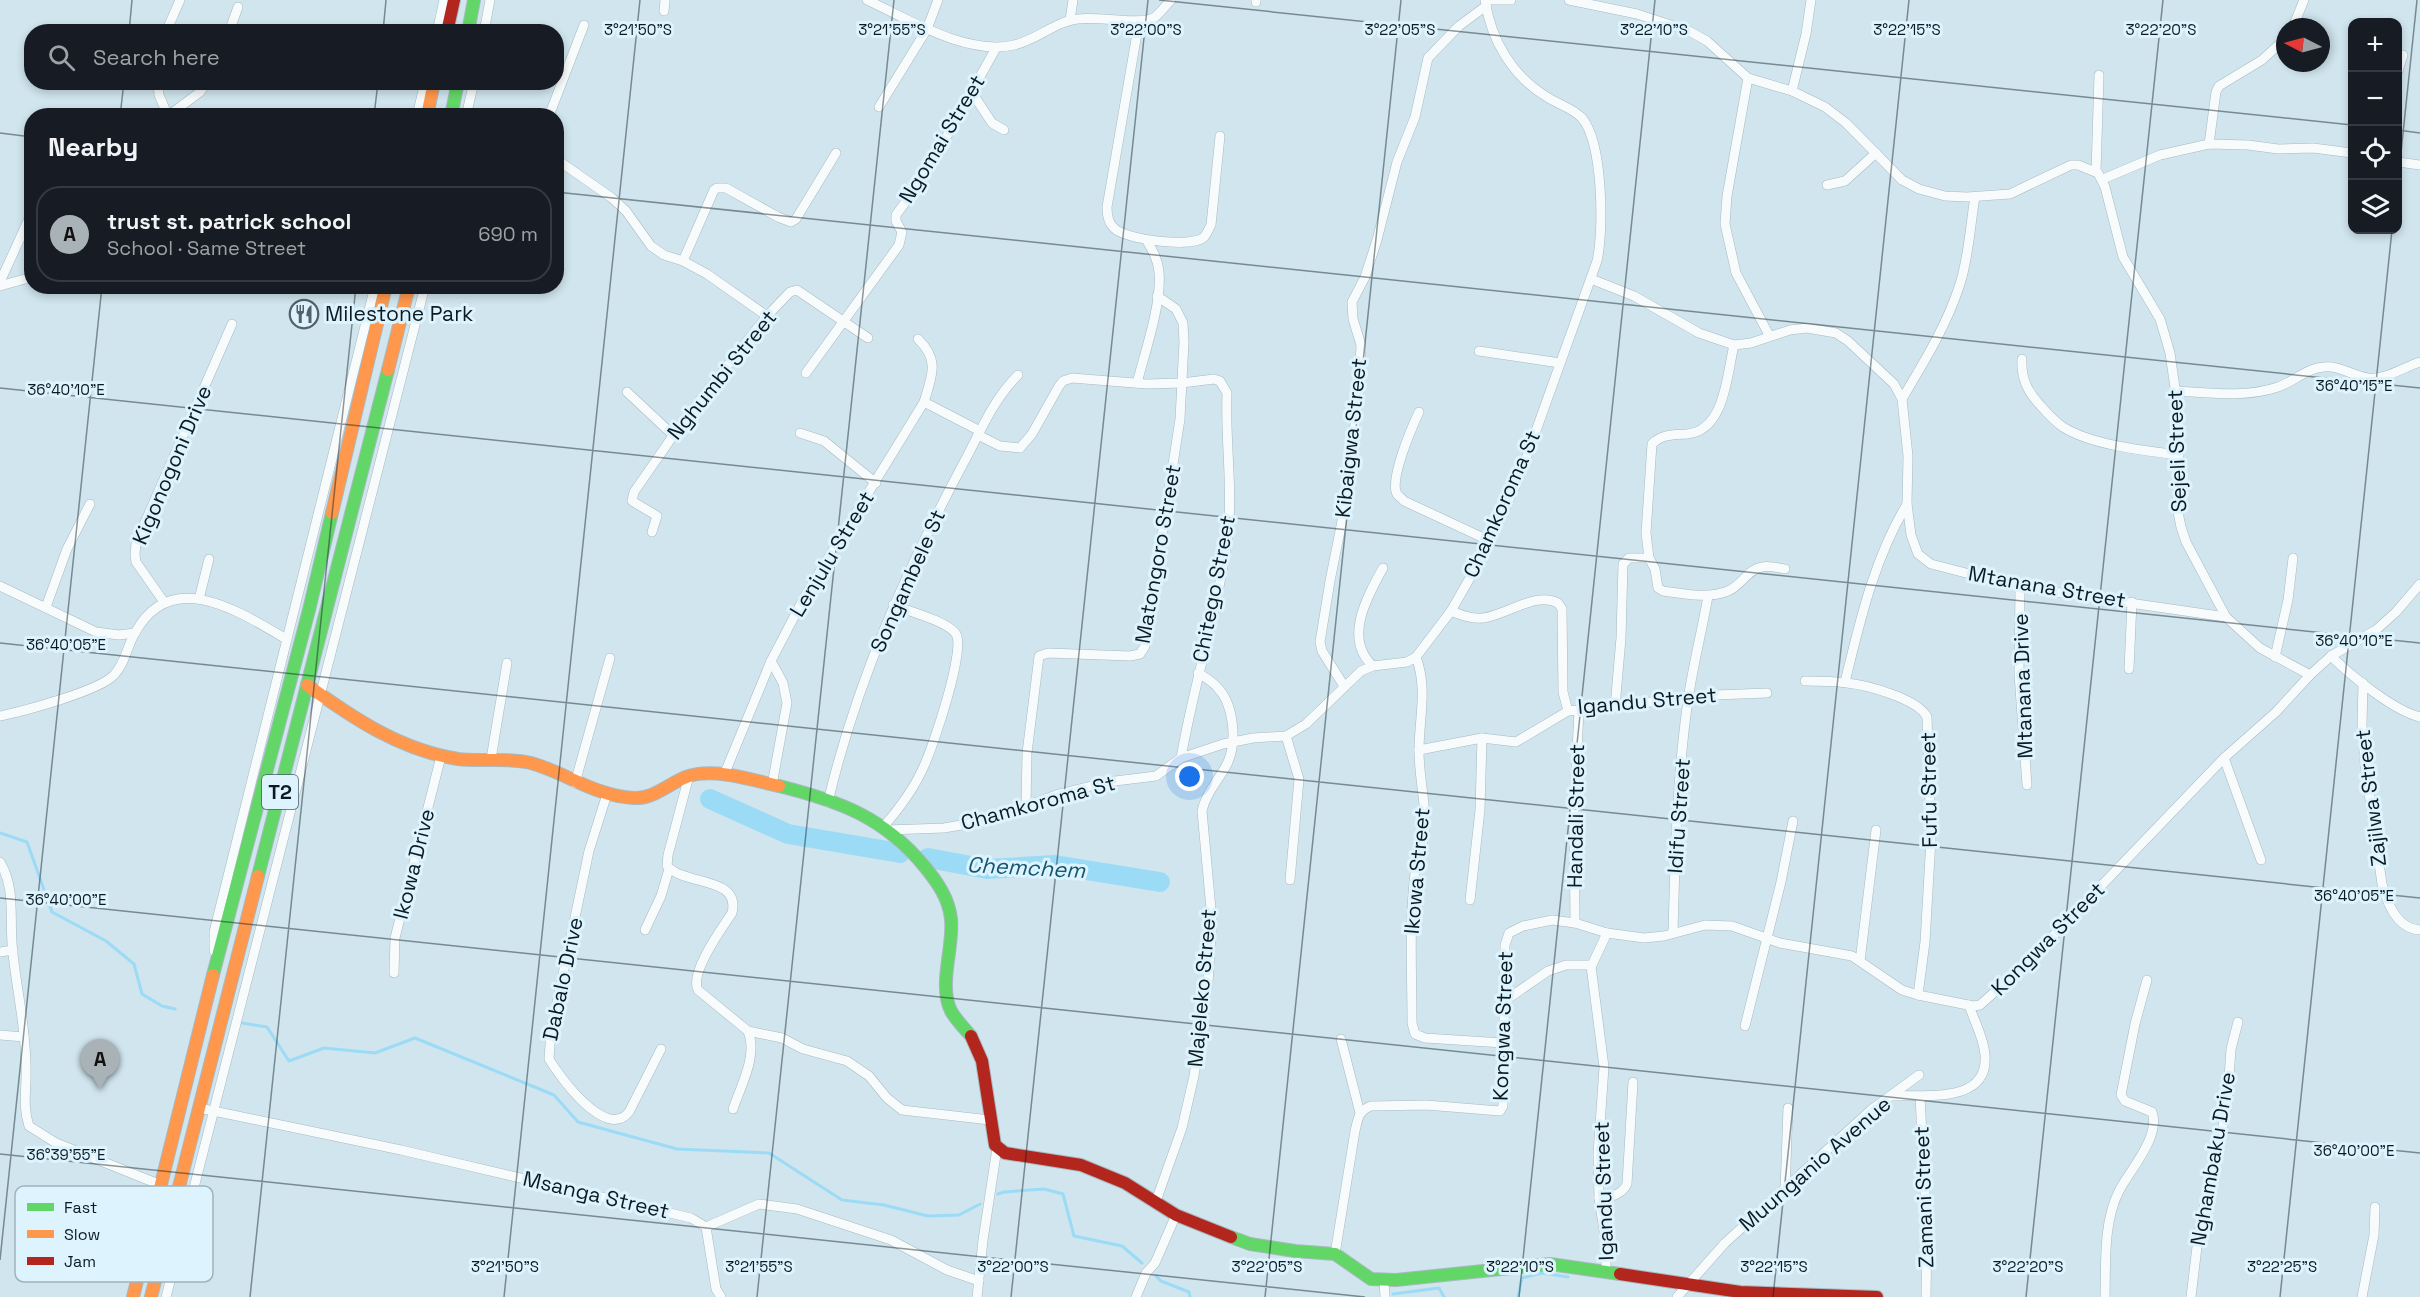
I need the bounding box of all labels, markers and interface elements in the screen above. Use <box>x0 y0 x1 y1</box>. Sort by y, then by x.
north arrow <box>2276 18 2330 72</box>
map controls <box>2348 18 2402 234</box>
button: + <box>2348 18 2402 72</box>
text: 3°21'50"S <box>604 20 672 39</box>
text: 3°21'55"S <box>858 20 926 39</box>
text: 3°22'00"S <box>1110 20 1182 39</box>
text: 3°22'05"S <box>1365 20 1435 39</box>
text: 3°22'10"S <box>1620 20 1688 39</box>
text: 3°22'15"S <box>1873 20 1941 39</box>
text: 3°22'20"S <box>2126 20 2196 39</box>
search box <box>24 24 564 90</box>
icon: search <box>45 41 78 74</box>
text: Search here <box>93 43 220 71</box>
street label: Ngomai Street <box>893 70 991 208</box>
button: − <box>2348 72 2402 126</box>
button: locate <box>2348 126 2402 180</box>
text: Nearby <box>48 130 138 164</box>
button: layers <box>2348 180 2402 234</box>
text: trust st. patrick school <box>107 207 351 235</box>
text: A <box>63 221 76 247</box>
text: 690 m <box>478 221 538 247</box>
text: School · Same Street <box>107 235 306 261</box>
restaurant icon: Milestone Park <box>288 298 320 330</box>
place label: Milestone Park <box>325 300 473 327</box>
street label: Nghumbi Street <box>661 304 782 445</box>
street label: Kibaigwa Street <box>1329 357 1372 519</box>
text: 36°40'15"E <box>2316 376 2392 395</box>
text: 36°40'10"E <box>27 380 105 399</box>
street label: Kigonogoni Drive <box>126 381 217 549</box>
street label: Sejeli Street <box>2161 389 2192 513</box>
street label: Chamkoroma St <box>1457 426 1546 582</box>
street label: Matongoro Street <box>1128 462 1187 646</box>
street label: Lenjulu Street <box>783 486 880 622</box>
street label: Songambele St <box>864 505 951 657</box>
street label: Chitego Street <box>1186 513 1241 665</box>
street label: Mtanana Street <box>1966 559 2128 614</box>
street label: Mtanana Drive <box>2006 613 2039 759</box>
text: 36°40'10"E <box>2315 631 2393 650</box>
text: 36°40'05"E <box>26 635 106 654</box>
street label: Igandu Street <box>1576 681 1718 720</box>
street label: Zajilwa Street <box>2349 728 2392 868</box>
street label: Fufu Street <box>1914 732 1943 848</box>
street label: Handali Street <box>1561 744 1590 888</box>
street label: Idifu Street <box>1661 757 1696 875</box>
your location <box>1175 762 1204 791</box>
street label: Chamkoroma St <box>958 769 1118 836</box>
road number: T2 <box>262 775 298 809</box>
street label: Ikowa Drive <box>387 806 440 922</box>
street label: Ikowa Street <box>1398 807 1435 935</box>
water label: Chemchem <box>966 850 1087 884</box>
street label: Kongwa Street <box>1985 876 2110 1001</box>
text: 36°40'05"E <box>2314 886 2394 905</box>
text: 36°40'00"E <box>26 890 106 909</box>
street label: Majeleko Street <box>1181 908 1222 1068</box>
street label: Dabalo Drive <box>536 915 589 1043</box>
street label: Kongwa Street <box>1486 951 1519 1101</box>
pin: A <box>80 1040 120 1089</box>
street label: Nghambaku Drive <box>2184 1070 2241 1248</box>
street label: Muunganio Avenue <box>1733 1090 1896 1237</box>
street label: Igandu Street <box>1588 1121 1619 1261</box>
street label: Zamani Street <box>1908 1126 1939 1268</box>
text: 36°40'00"E <box>2314 1141 2394 1160</box>
text: 36°39'55"E <box>27 1145 105 1164</box>
street label: Msanga Street <box>520 1165 672 1224</box>
legend <box>15 1186 213 1282</box>
text: Fast <box>64 1197 97 1218</box>
text: Slow <box>64 1224 100 1245</box>
text: Jam <box>64 1251 96 1272</box>
text: 3°21'50"S <box>471 1257 539 1276</box>
text: 3°21'55"S <box>725 1257 793 1276</box>
text: 3°22'00"S <box>977 1257 1049 1276</box>
text: 3°22'05"S <box>1232 1257 1302 1276</box>
text: 3°22'10"S <box>1486 1257 1554 1276</box>
text: 3°22'15"S <box>1740 1257 1808 1276</box>
text: 3°22'20"S <box>1993 1257 2063 1276</box>
text: 3°22'25"S <box>2247 1257 2317 1276</box>

